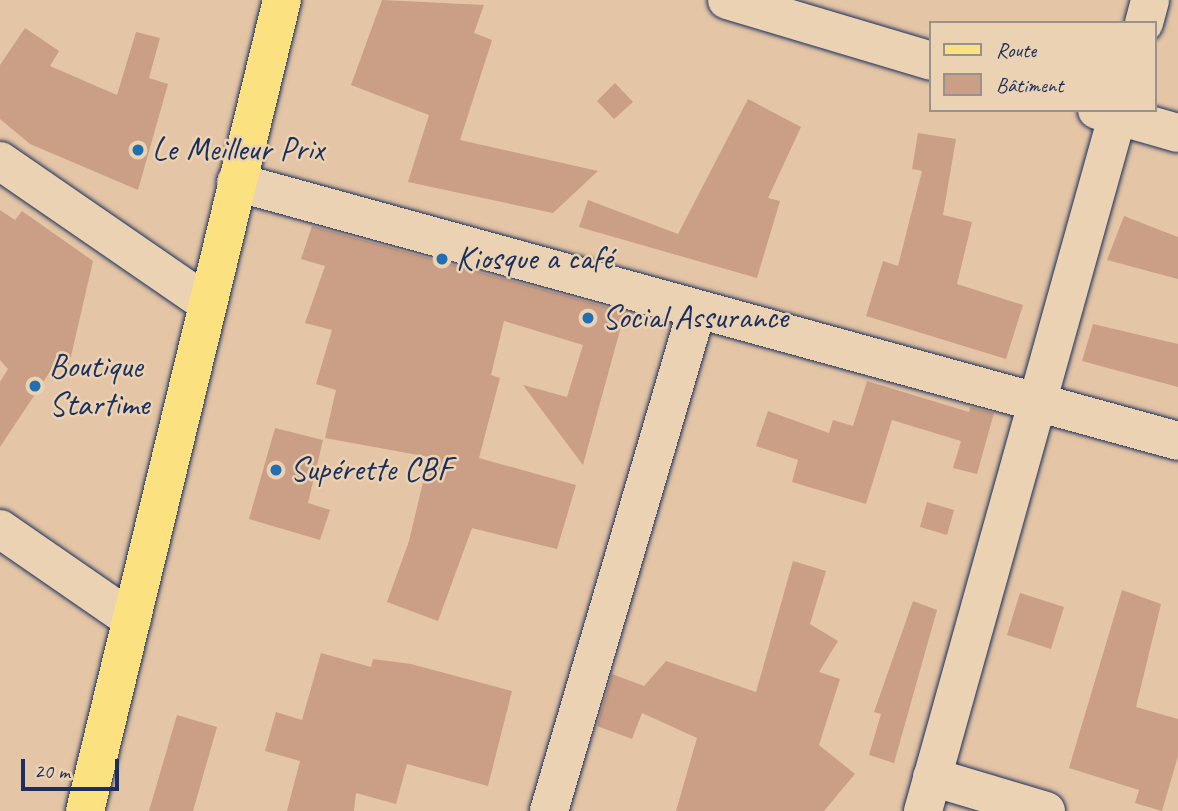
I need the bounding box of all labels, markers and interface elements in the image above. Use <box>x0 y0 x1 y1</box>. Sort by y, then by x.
legend <box>930 21 1157 112</box>
text: Route <box>996 37 1036 63</box>
text: Bâtiment <box>996 72 1063 98</box>
place label: Le Meilleur Prix <box>152 130 324 170</box>
marker: Le Meilleur Prix <box>130 142 146 158</box>
place label: Kiosque a café <box>456 239 614 279</box>
marker: Kiosque a café <box>434 251 450 267</box>
place label: Social Assurance <box>602 298 788 338</box>
marker: Social Assurance <box>580 310 596 326</box>
place label: Boutique Startime <box>49 347 149 425</box>
marker: Boutique Startime <box>27 378 43 394</box>
place label: Supérette CBF <box>290 450 452 490</box>
marker: Supérette CBF <box>268 462 284 478</box>
scale bar <box>24 744 122 788</box>
text: 20 m <box>34 758 70 784</box>

